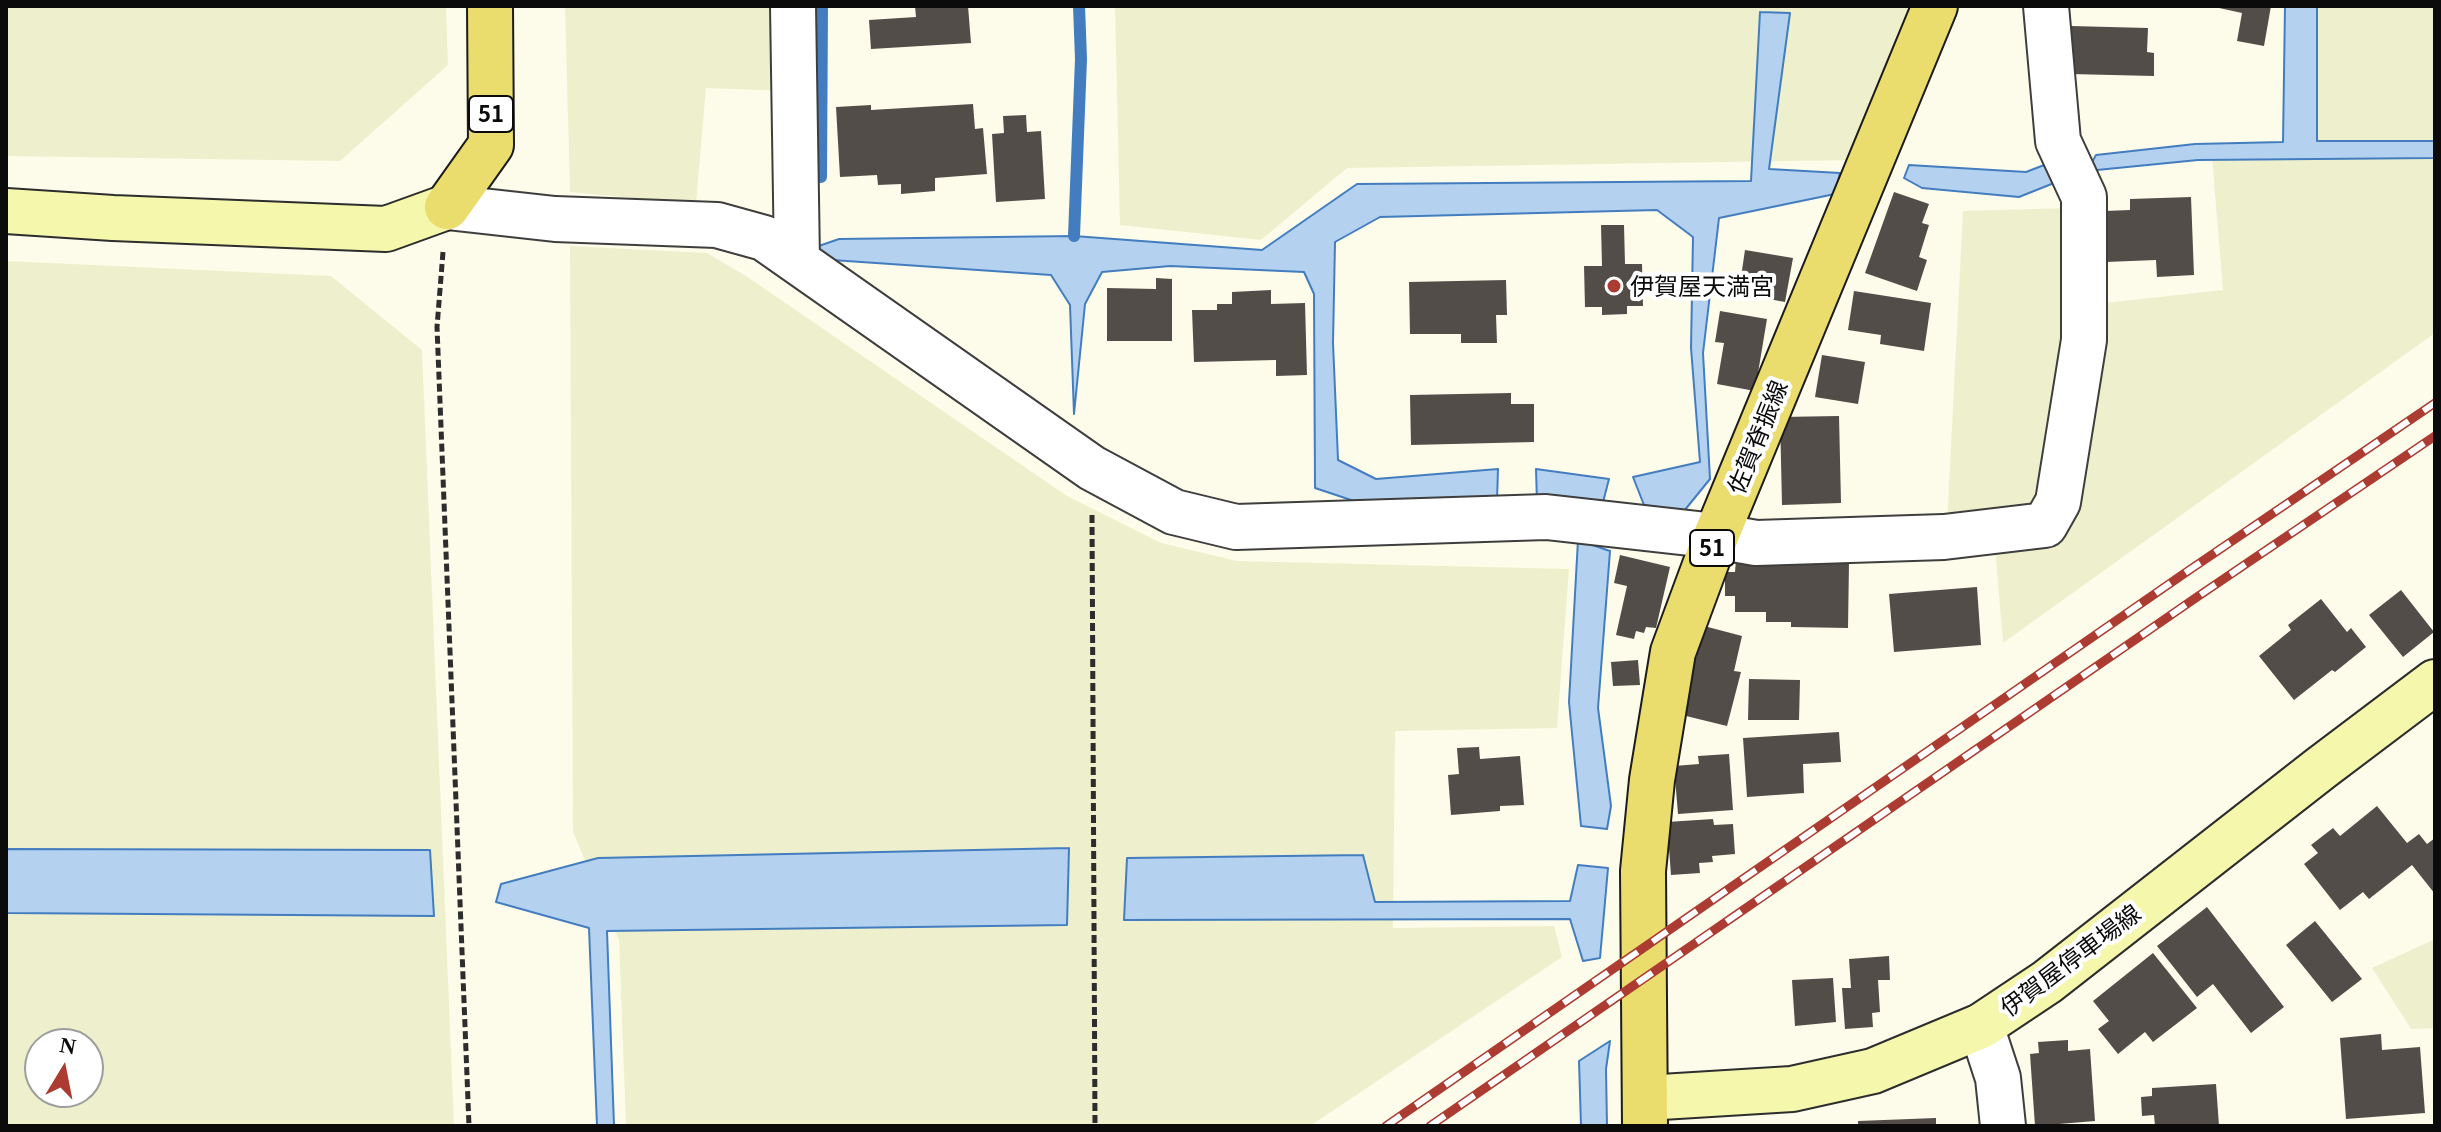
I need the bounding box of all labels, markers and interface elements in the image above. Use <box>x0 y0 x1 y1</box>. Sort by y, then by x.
road number: 51 <box>469 96 513 132</box>
place label: 伊賀屋天満宮 <box>1630 272 1774 300</box>
marker: 伊賀屋天満宮 <box>1605 277 1623 295</box>
street label: 佐賀脊振線 <box>1721 376 1793 498</box>
road number: 51 <box>1690 530 1734 566</box>
street label: 伊賀屋停車場線 <box>1994 898 2146 1022</box>
north arrow <box>24 1028 104 1108</box>
text: N <box>58 1032 78 1060</box>

